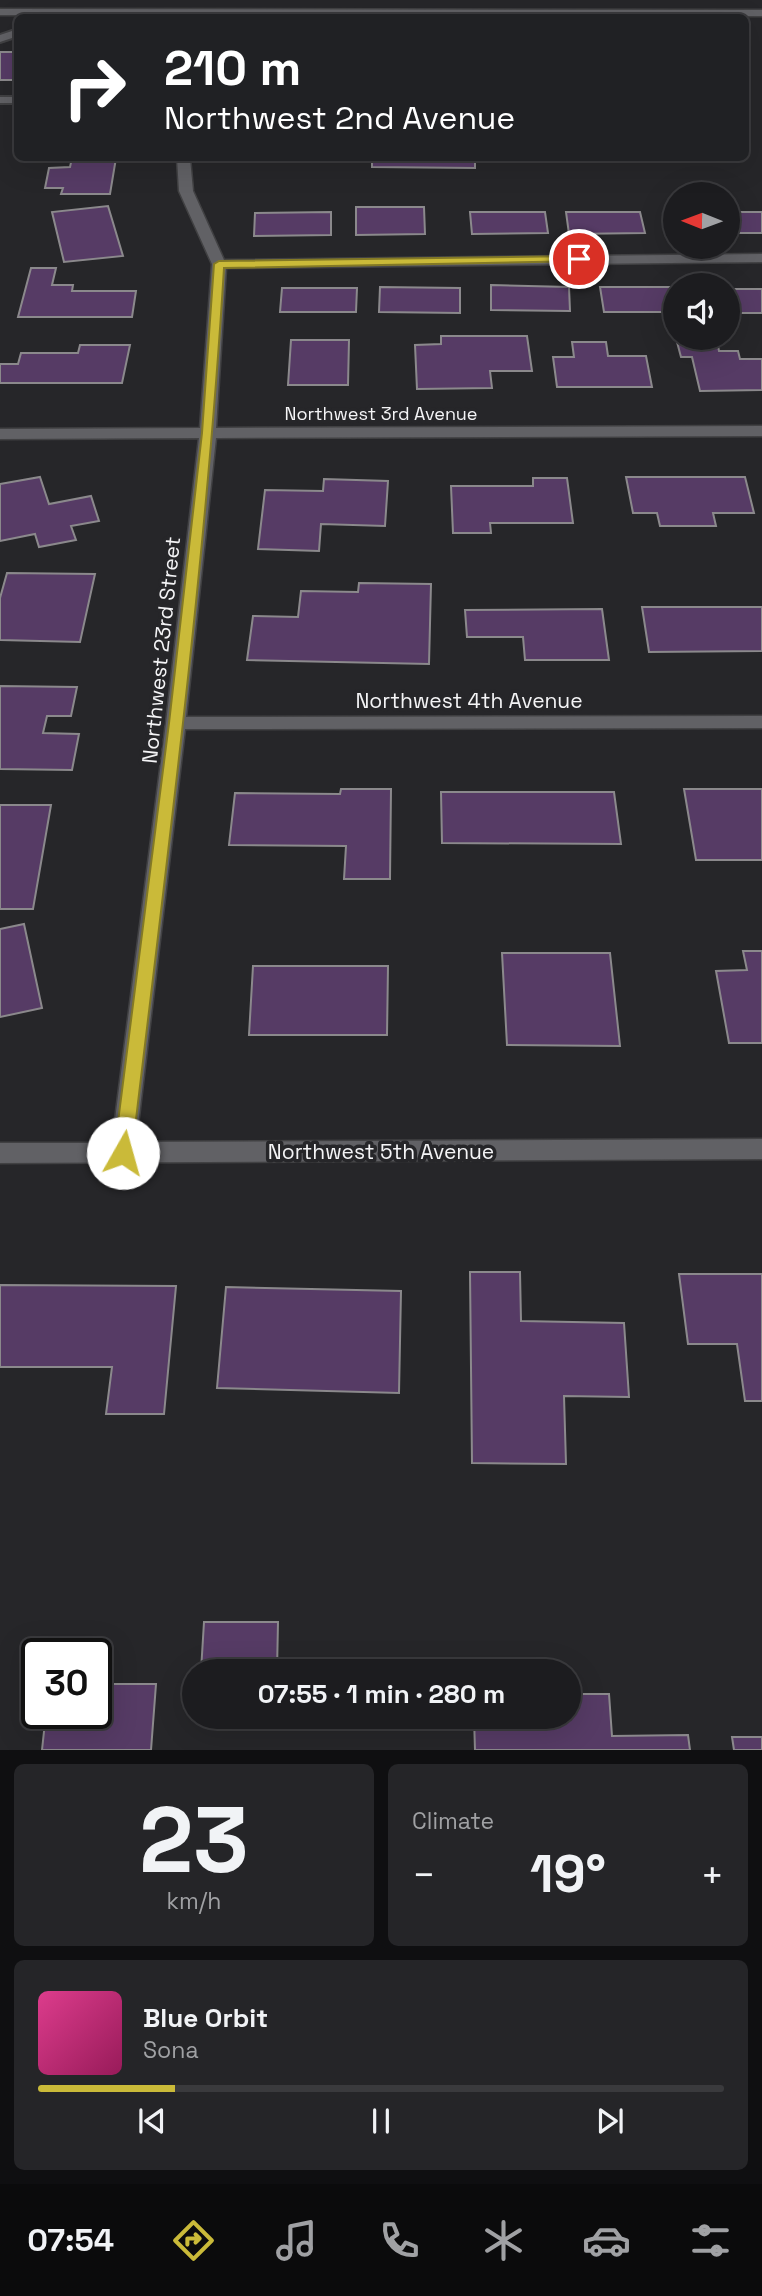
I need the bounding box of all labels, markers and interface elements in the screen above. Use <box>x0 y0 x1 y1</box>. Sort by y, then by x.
text: 210 m <box>164 37 301 99</box>
icon: right <box>49 42 140 133</box>
text: Northwest 2nd Avenue <box>164 98 515 138</box>
north arrow <box>663 182 740 259</box>
map controls <box>663 182 740 350</box>
pin <box>549 229 609 289</box>
icon: arrive <box>560 240 598 278</box>
button: sound <box>663 273 740 350</box>
street label: Northwest 3rd Avenue <box>284 402 478 425</box>
street label: Northwest 23rd Street <box>136 535 186 765</box>
street label: Northwest 4th Avenue <box>355 687 583 714</box>
position arrow <box>86 1116 160 1190</box>
street label: Northwest 5th Avenue <box>268 1138 494 1165</box>
speed limit sign: 30 <box>21 1638 112 1729</box>
text: 07:55 · 1 min · 280 m <box>258 1677 505 1711</box>
text: 23 <box>139 1782 249 1899</box>
text: Climate <box>412 1806 494 1836</box>
text: 19° <box>530 1841 606 1907</box>
text: − <box>412 1851 436 1899</box>
text: + <box>700 1851 724 1899</box>
text: km/h <box>167 1886 221 1916</box>
text: Blue Orbit <box>143 2001 268 2035</box>
text: Sona <box>143 2035 199 2065</box>
icon: previous <box>133 2102 171 2140</box>
icon: pause <box>362 2102 400 2140</box>
icon: next <box>591 2102 629 2140</box>
icon: directions <box>169 2216 218 2265</box>
icon: music <box>272 2216 321 2265</box>
icon: phone <box>375 2216 424 2265</box>
icon: climate <box>479 2216 528 2265</box>
icon: car <box>582 2216 631 2265</box>
icon: filters <box>686 2216 735 2265</box>
text: 07:54 <box>27 2220 114 2260</box>

